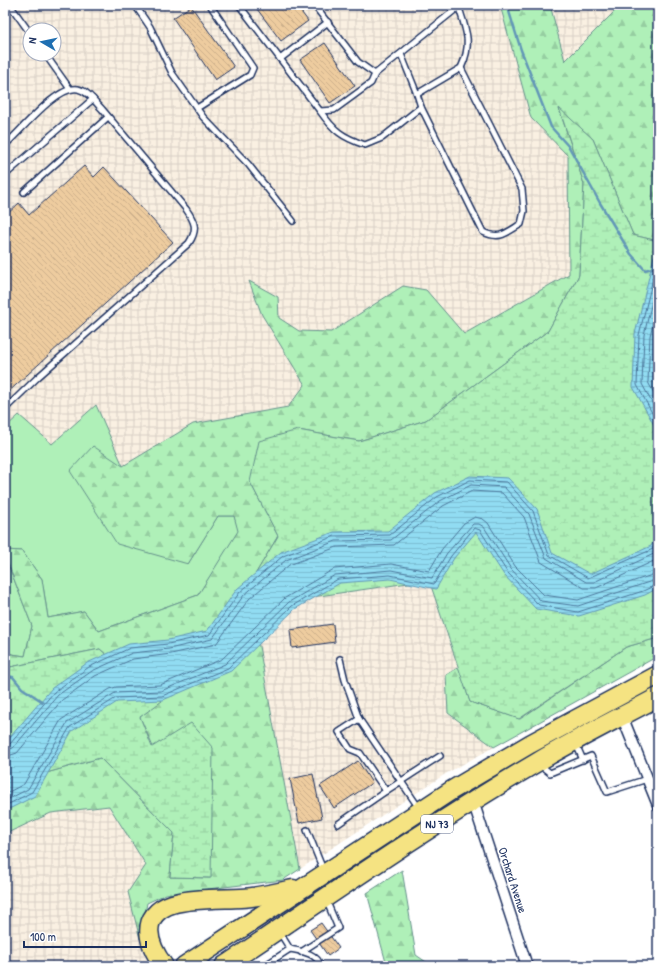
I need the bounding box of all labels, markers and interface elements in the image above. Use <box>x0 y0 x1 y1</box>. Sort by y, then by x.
north arrow <box>22 22 62 62</box>
text: N <box>25 36 40 44</box>
road number: NJ 73 <box>421 815 453 833</box>
street label: Orchard Avenue <box>494 845 532 915</box>
scale bar <box>24 923 146 949</box>
text: 100 m <box>30 928 56 945</box>

